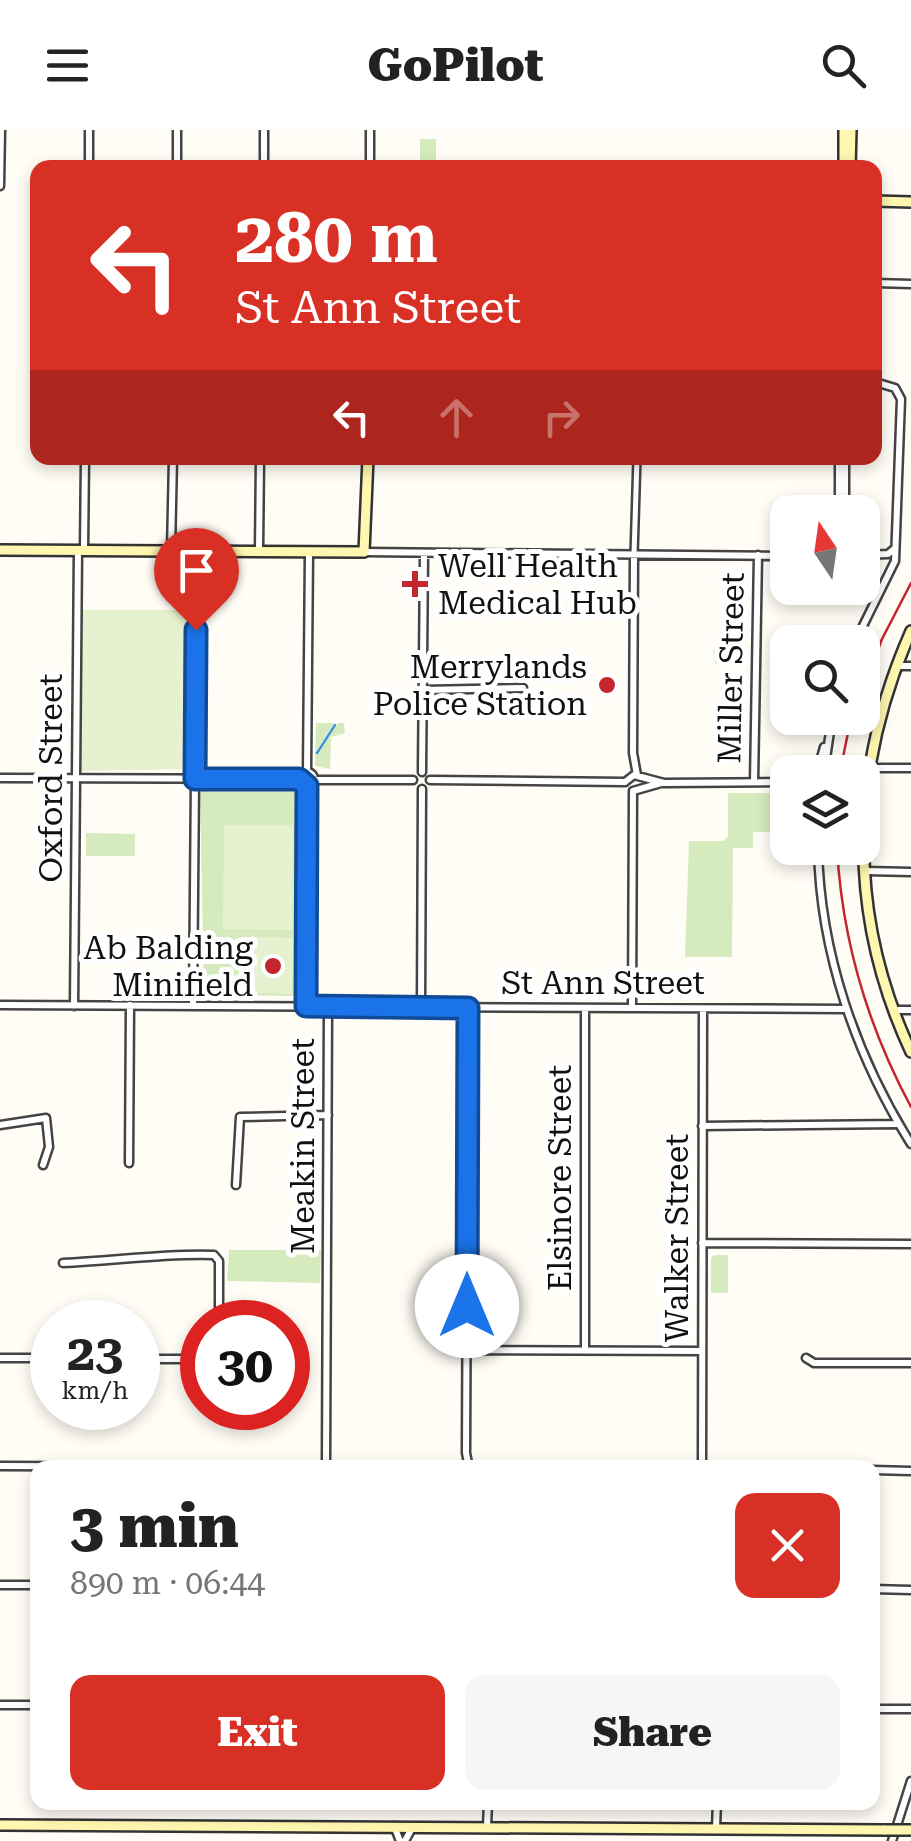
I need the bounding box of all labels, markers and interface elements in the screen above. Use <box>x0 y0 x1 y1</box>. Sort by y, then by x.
icon: menu <box>40 38 95 93</box>
icon: search <box>816 38 871 93</box>
text: GoPilot <box>368 39 544 92</box>
text: 280 m <box>235 197 438 279</box>
icon: left <box>70 200 200 330</box>
text: St Ann Street <box>235 281 521 334</box>
icon: left <box>324 390 379 445</box>
icon: ahead <box>429 390 484 445</box>
icon: right <box>534 390 589 445</box>
north arrow <box>770 495 880 605</box>
map controls <box>770 495 880 865</box>
pin <box>154 528 239 631</box>
icon: arrive <box>169 543 224 598</box>
place label: Well Health Medical Hub <box>438 547 637 622</box>
marker: Well Health Medical Hub <box>402 571 428 597</box>
street label: Miller Street <box>710 572 752 764</box>
button: search <box>770 625 880 735</box>
place label: Merrylands Police Station <box>373 648 587 723</box>
street label: Oxford Street <box>32 673 70 883</box>
marker: Merrylands Police Station <box>596 674 618 696</box>
button: layers <box>770 755 880 865</box>
place label: Ab Balding Minifield <box>83 929 254 1004</box>
marker: Ab Balding Minifield <box>262 955 284 977</box>
street label: St Ann Street <box>501 964 705 1002</box>
street label: Meakin Street <box>284 1038 322 1254</box>
street label: Elsinore Street <box>541 1065 579 1291</box>
street label: Walker Street <box>658 1134 696 1342</box>
position arrow <box>415 1254 519 1358</box>
speed limit sign: 30 <box>180 1300 310 1430</box>
text: 23 <box>67 1324 123 1382</box>
text: km/h <box>62 1376 128 1405</box>
text: 3 min <box>70 1491 239 1562</box>
button: close <box>735 1493 840 1598</box>
text: 890 m · 06:44 <box>70 1564 265 1602</box>
button: Exit <box>70 1675 445 1790</box>
button: Share <box>465 1675 840 1790</box>

